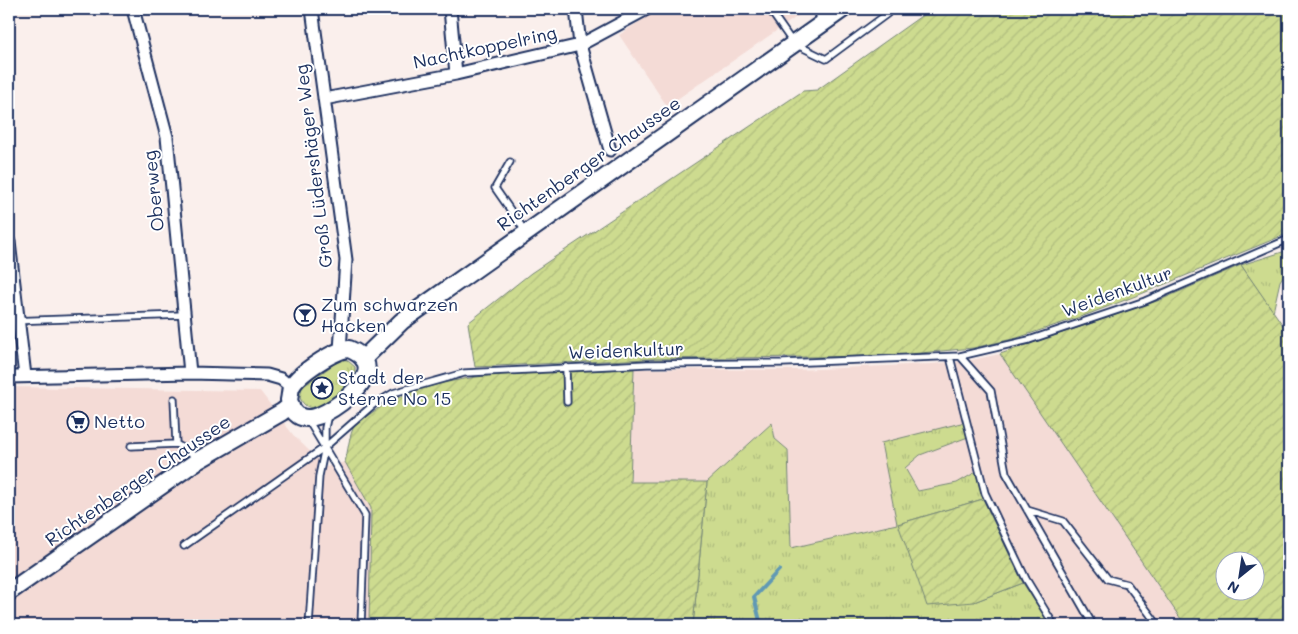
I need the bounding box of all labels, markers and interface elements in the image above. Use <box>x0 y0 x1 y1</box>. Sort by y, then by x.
street label: Nachtkoppelring <box>411 20 559 74</box>
street label: Groß Lüdershäger Weg <box>289 63 337 269</box>
street label: Richtenberger Chaussee <box>492 91 685 236</box>
street label: Oberweg <box>137 149 169 233</box>
street label: Weidenkultur <box>1058 260 1175 322</box>
place label: Zum schwarzen Hacken <box>321 292 458 337</box>
bar icon: Zum schwarzen Hacken <box>293 303 317 327</box>
street label: Weidenkultur <box>568 336 684 364</box>
place label: Stadt der Sterne No 15 <box>338 365 451 410</box>
place icon: Stadt der Sterne No 15 <box>310 376 334 400</box>
street label: Richtenberger Chaussee <box>40 409 235 551</box>
place label: Netto <box>94 409 145 433</box>
supermarket icon: Netto <box>66 410 90 434</box>
north arrow <box>1216 552 1266 602</box>
text: N <box>1224 577 1243 599</box>

